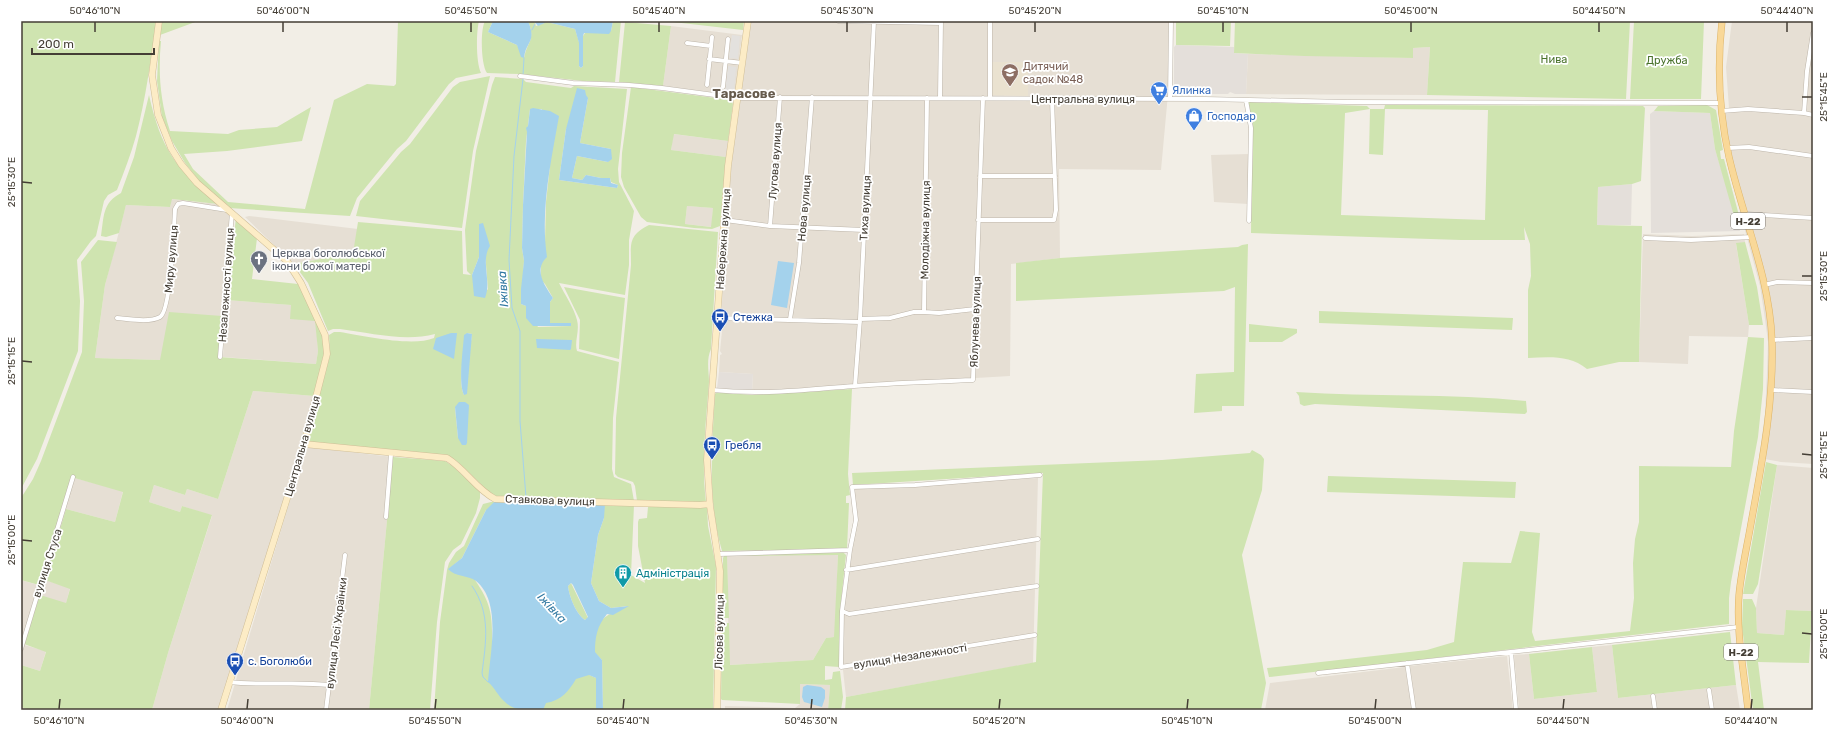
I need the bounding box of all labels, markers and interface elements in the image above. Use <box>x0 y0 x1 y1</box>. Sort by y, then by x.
text: 50°46'10"N <box>69 5 121 17</box>
text: 50°46'00"N <box>256 5 310 17</box>
text: 50°45'50"N <box>444 5 498 17</box>
text: 50°45'40"N <box>633 5 685 17</box>
text: 50°45'30"N <box>820 5 874 17</box>
text: 50°45'20"N <box>1009 5 1062 17</box>
text: 50°45'10"N <box>1197 5 1249 17</box>
text: 50°45'00"N <box>1384 5 1438 17</box>
text: 50°44'50"N <box>1572 5 1626 17</box>
text: 50°44'40"N <box>1761 5 1813 17</box>
scale bar <box>32 30 154 56</box>
text: 200 m <box>38 37 74 51</box>
park label: Нива <box>1541 53 1567 66</box>
park label: Дружба <box>1646 54 1688 67</box>
place label: Дитячий садок №48 <box>1023 60 1083 86</box>
school or university icon: Дитячий садок №48 <box>1000 62 1020 87</box>
text: 25°15'45"E <box>1818 72 1830 122</box>
supermarket icon: Ялинка <box>1149 80 1169 105</box>
place label: Ялинка <box>1172 84 1211 97</box>
district label: Тарасове <box>713 86 776 101</box>
street label: Центральна вулиця <box>1031 93 1135 106</box>
shop icon: Господар <box>1184 106 1204 131</box>
place label: Господар <box>1207 110 1256 123</box>
street label: Лугова вулиця <box>766 122 785 200</box>
text: 25°15'30"E <box>6 157 18 207</box>
street label: Нова вулиця <box>795 174 814 242</box>
street label: Тиха вулиця <box>857 175 874 241</box>
street label: Молодіжна вулиця <box>918 180 933 280</box>
street label: Набережна вулиця <box>713 188 734 290</box>
road number: Н-22 <box>1731 213 1765 229</box>
street label: Миру вулиця <box>162 224 181 294</box>
street label: Незалежності вулиця <box>216 227 237 343</box>
place label: Церква боголюбської ікони божої матері <box>272 247 385 273</box>
church icon: Церква боголюбської ікони божої матері <box>249 249 269 274</box>
text: 25°15'30"E <box>1818 251 1830 301</box>
water label: Іжівка <box>495 271 511 307</box>
street label: Яблунева вулиця <box>967 276 984 368</box>
bus stop icon: Стежка <box>710 307 730 332</box>
place label: Стежка <box>733 311 773 324</box>
text: 25°15'15"E <box>6 337 18 385</box>
street label: Центральна вулиця <box>282 394 323 498</box>
text: 25°15'15"E <box>1818 431 1830 479</box>
bus stop icon: Гребля <box>702 435 722 460</box>
place label: Гребля <box>725 439 761 452</box>
street label: Ставкова вулиця <box>505 492 595 509</box>
text: 25°15'00"E <box>6 515 18 565</box>
street label: вулиця Стуса <box>30 527 65 599</box>
building icon: Адміністрація <box>613 563 633 588</box>
place label: Адміністрація <box>636 567 709 580</box>
street label: вулиця Лесі Українки <box>323 577 350 690</box>
water label: Іжівка <box>535 590 569 626</box>
street label: Лісова вулиця <box>712 594 727 670</box>
text: 25°15'00"E <box>1818 609 1830 659</box>
street label: вулиця Незалежності <box>852 641 968 672</box>
road number: Н-22 <box>1724 644 1758 660</box>
bus stop icon: с. Боголюби <box>225 651 245 676</box>
place label: с. Боголюби <box>248 655 312 668</box>
text: 50°46'10"N <box>33 715 85 727</box>
text: 50°46'00"N <box>220 715 274 727</box>
text: 50°45'50"N <box>408 715 462 727</box>
text: 50°45'40"N <box>597 715 649 727</box>
text: 50°45'30"N <box>784 715 838 727</box>
text: 50°45'20"N <box>973 715 1026 727</box>
text: 50°45'10"N <box>1161 715 1213 727</box>
text: 50°45'00"N <box>1348 715 1402 727</box>
text: 50°44'50"N <box>1536 715 1590 727</box>
text: 50°44'40"N <box>1725 715 1777 727</box>

